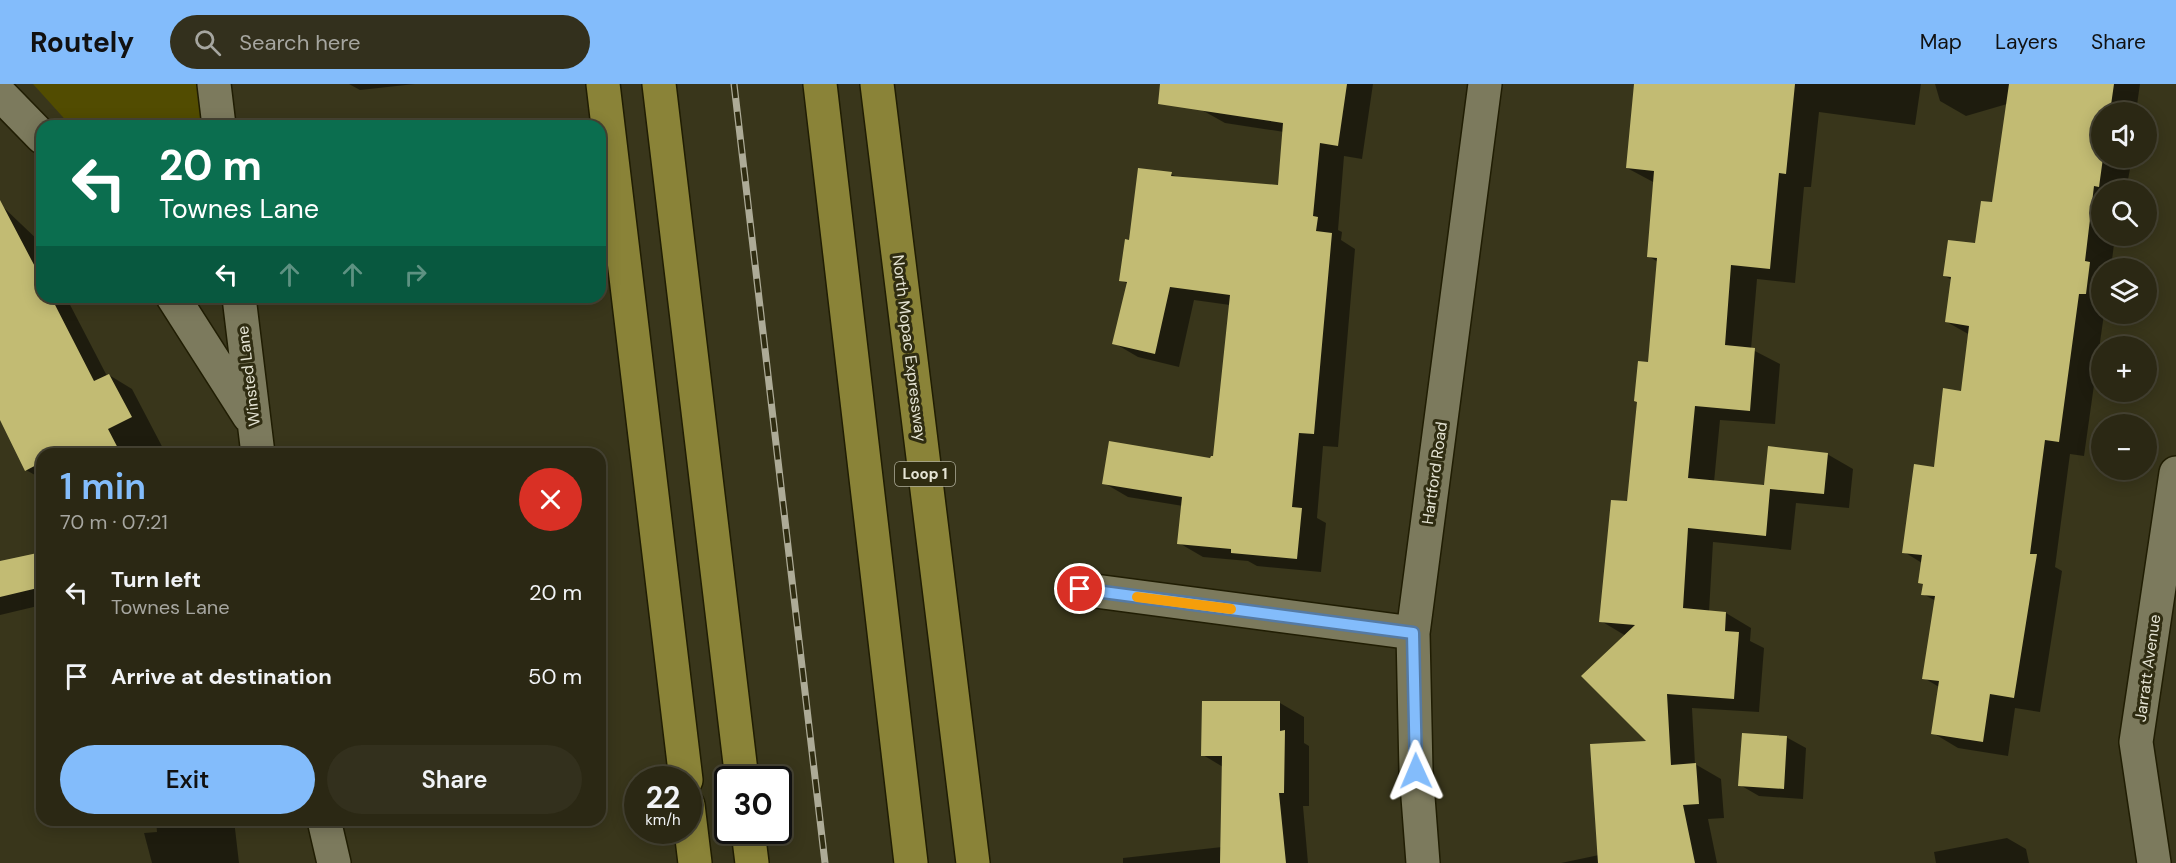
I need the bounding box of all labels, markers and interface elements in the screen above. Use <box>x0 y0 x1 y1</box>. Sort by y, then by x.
search box <box>170 15 590 69</box>
text: Routely <box>30 24 134 61</box>
icon: search <box>191 26 224 59</box>
text: Search here <box>239 28 361 57</box>
text: Map <box>1920 28 1962 56</box>
text: Layers <box>1995 28 2058 56</box>
text: Share <box>2091 28 2146 56</box>
map controls <box>2091 102 2157 480</box>
button: sound <box>2091 102 2157 168</box>
text: 20 m <box>159 138 262 193</box>
icon: left <box>60 144 138 222</box>
button: search <box>2091 180 2157 246</box>
text: Townes Lane <box>159 191 319 226</box>
street label: North Mopac Expressway <box>888 253 931 443</box>
icon: left <box>210 258 243 291</box>
icon: ahead <box>273 258 306 291</box>
icon: ahead <box>336 258 369 291</box>
icon: right <box>399 258 432 291</box>
button: layers <box>2091 258 2157 324</box>
street label: Winsted Lane <box>232 325 265 427</box>
button: + <box>2091 336 2157 402</box>
button: − <box>2091 414 2157 480</box>
street label: Hartford Road <box>1417 420 1452 526</box>
road number: Loop 1 <box>895 462 955 486</box>
text: 1 min <box>60 463 146 510</box>
button: close <box>519 468 582 531</box>
text: 70 m · 07:21 <box>60 509 168 535</box>
pin <box>1054 563 1105 614</box>
text: Turn left <box>111 565 201 594</box>
icon: arrive <box>1063 572 1096 605</box>
icon: left <box>60 576 93 609</box>
text: 20 m <box>529 578 582 607</box>
text: Townes Lane <box>111 594 230 620</box>
street label: Jarratt Avenue <box>2130 613 2165 723</box>
icon: arrive <box>60 660 93 693</box>
text: Arrive at destination <box>111 662 332 691</box>
text: 50 m <box>528 662 582 691</box>
position arrow <box>1384 739 1448 803</box>
button: Exit <box>60 745 315 814</box>
button: Share <box>327 745 582 814</box>
speed limit sign: 30 <box>714 766 792 844</box>
text: 22 <box>646 778 680 817</box>
text: km/h <box>645 810 681 830</box>

